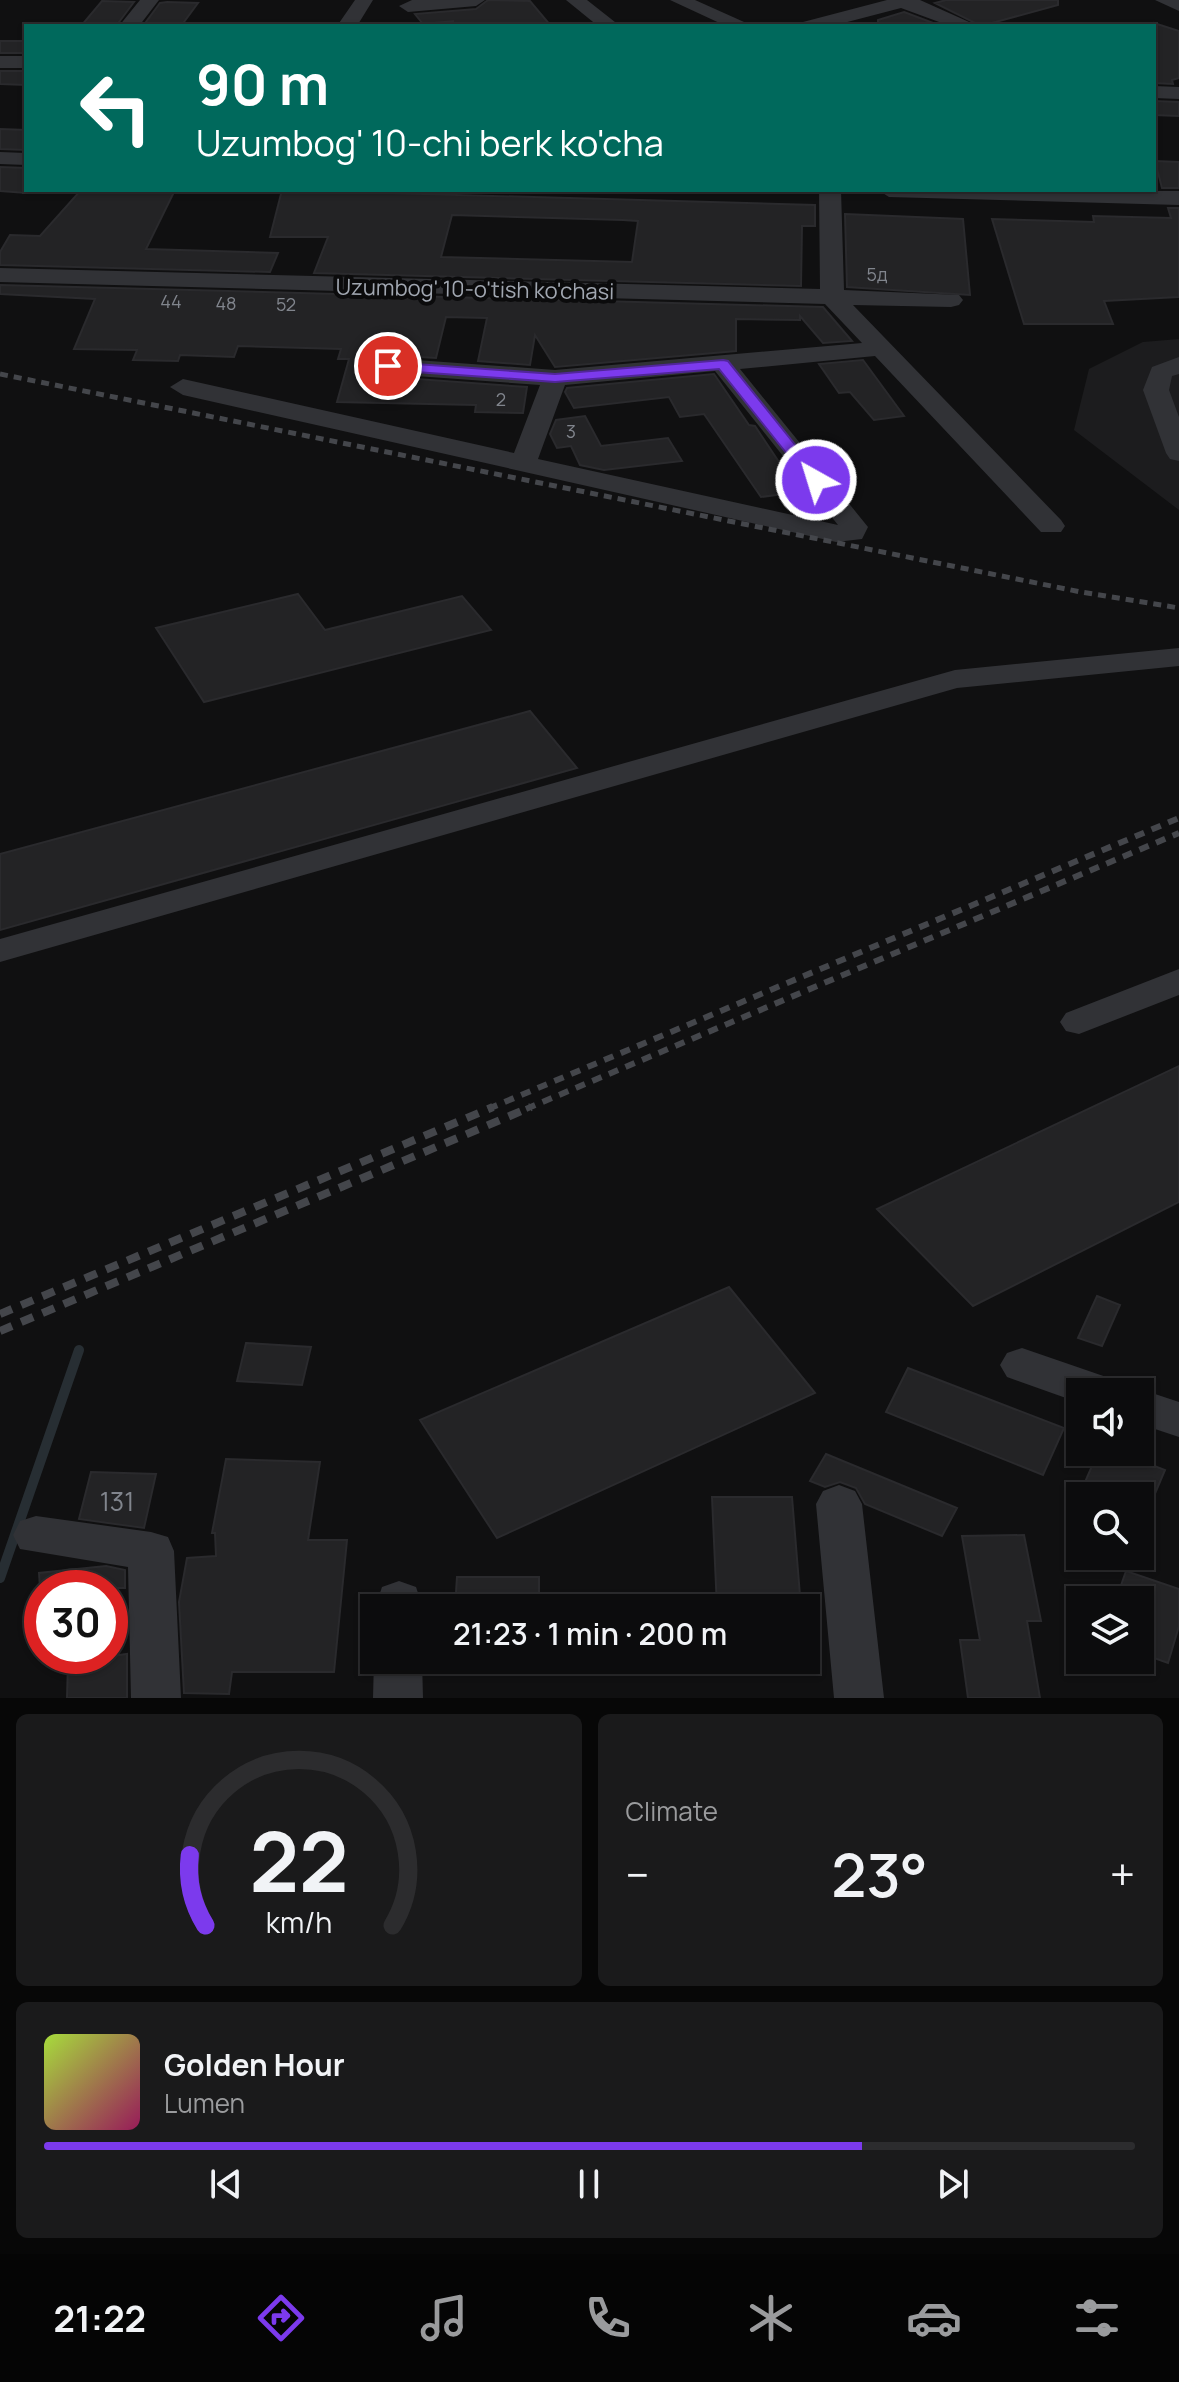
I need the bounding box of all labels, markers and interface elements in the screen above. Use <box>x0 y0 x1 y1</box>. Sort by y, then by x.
text: 90 m <box>196 45 329 122</box>
icon: left <box>64 56 168 160</box>
text: Uzumbog' 10-chi berk ko'cha <box>196 118 664 167</box>
house number: 5д <box>866 262 888 286</box>
street label: Uzumbog' 10-o'tish ko'chasi <box>335 272 615 306</box>
house number: 44 <box>160 289 182 313</box>
house number: 48 <box>215 291 237 315</box>
house number: 52 <box>276 292 296 316</box>
pin <box>354 332 422 400</box>
icon: arrive <box>366 344 410 388</box>
house number: 2 <box>496 387 506 411</box>
house number: 3 <box>566 419 576 443</box>
position arrow <box>774 438 858 522</box>
map controls <box>1066 1378 1154 1674</box>
button: sound <box>1066 1378 1154 1466</box>
button: search <box>1066 1482 1154 1570</box>
house number: 131 <box>100 1483 134 1519</box>
speed limit sign: 30 <box>24 1570 128 1674</box>
button: layers <box>1066 1586 1154 1674</box>
text: 21:23 · 1 min · 200 m <box>453 1613 727 1654</box>
text: Climate <box>626 1793 718 1829</box>
text: 22 <box>249 1803 348 1917</box>
text: 23° <box>831 1833 928 1915</box>
text: − <box>626 1844 649 1904</box>
text: + <box>1110 1844 1135 1904</box>
text: km/h <box>266 1903 332 1942</box>
text: Golden Hour <box>164 2044 345 2085</box>
text: Lumen <box>164 2085 245 2121</box>
icon: previous <box>204 2162 248 2206</box>
icon: pause <box>567 2162 611 2206</box>
icon: next <box>931 2162 975 2206</box>
icon: directions <box>253 2290 309 2346</box>
icon: music <box>416 2290 472 2346</box>
icon: phone <box>580 2290 636 2346</box>
icon: climate <box>743 2290 799 2346</box>
icon: car <box>906 2290 962 2346</box>
icon: filters <box>1069 2290 1125 2346</box>
text: 21:22 <box>54 2294 146 2343</box>

